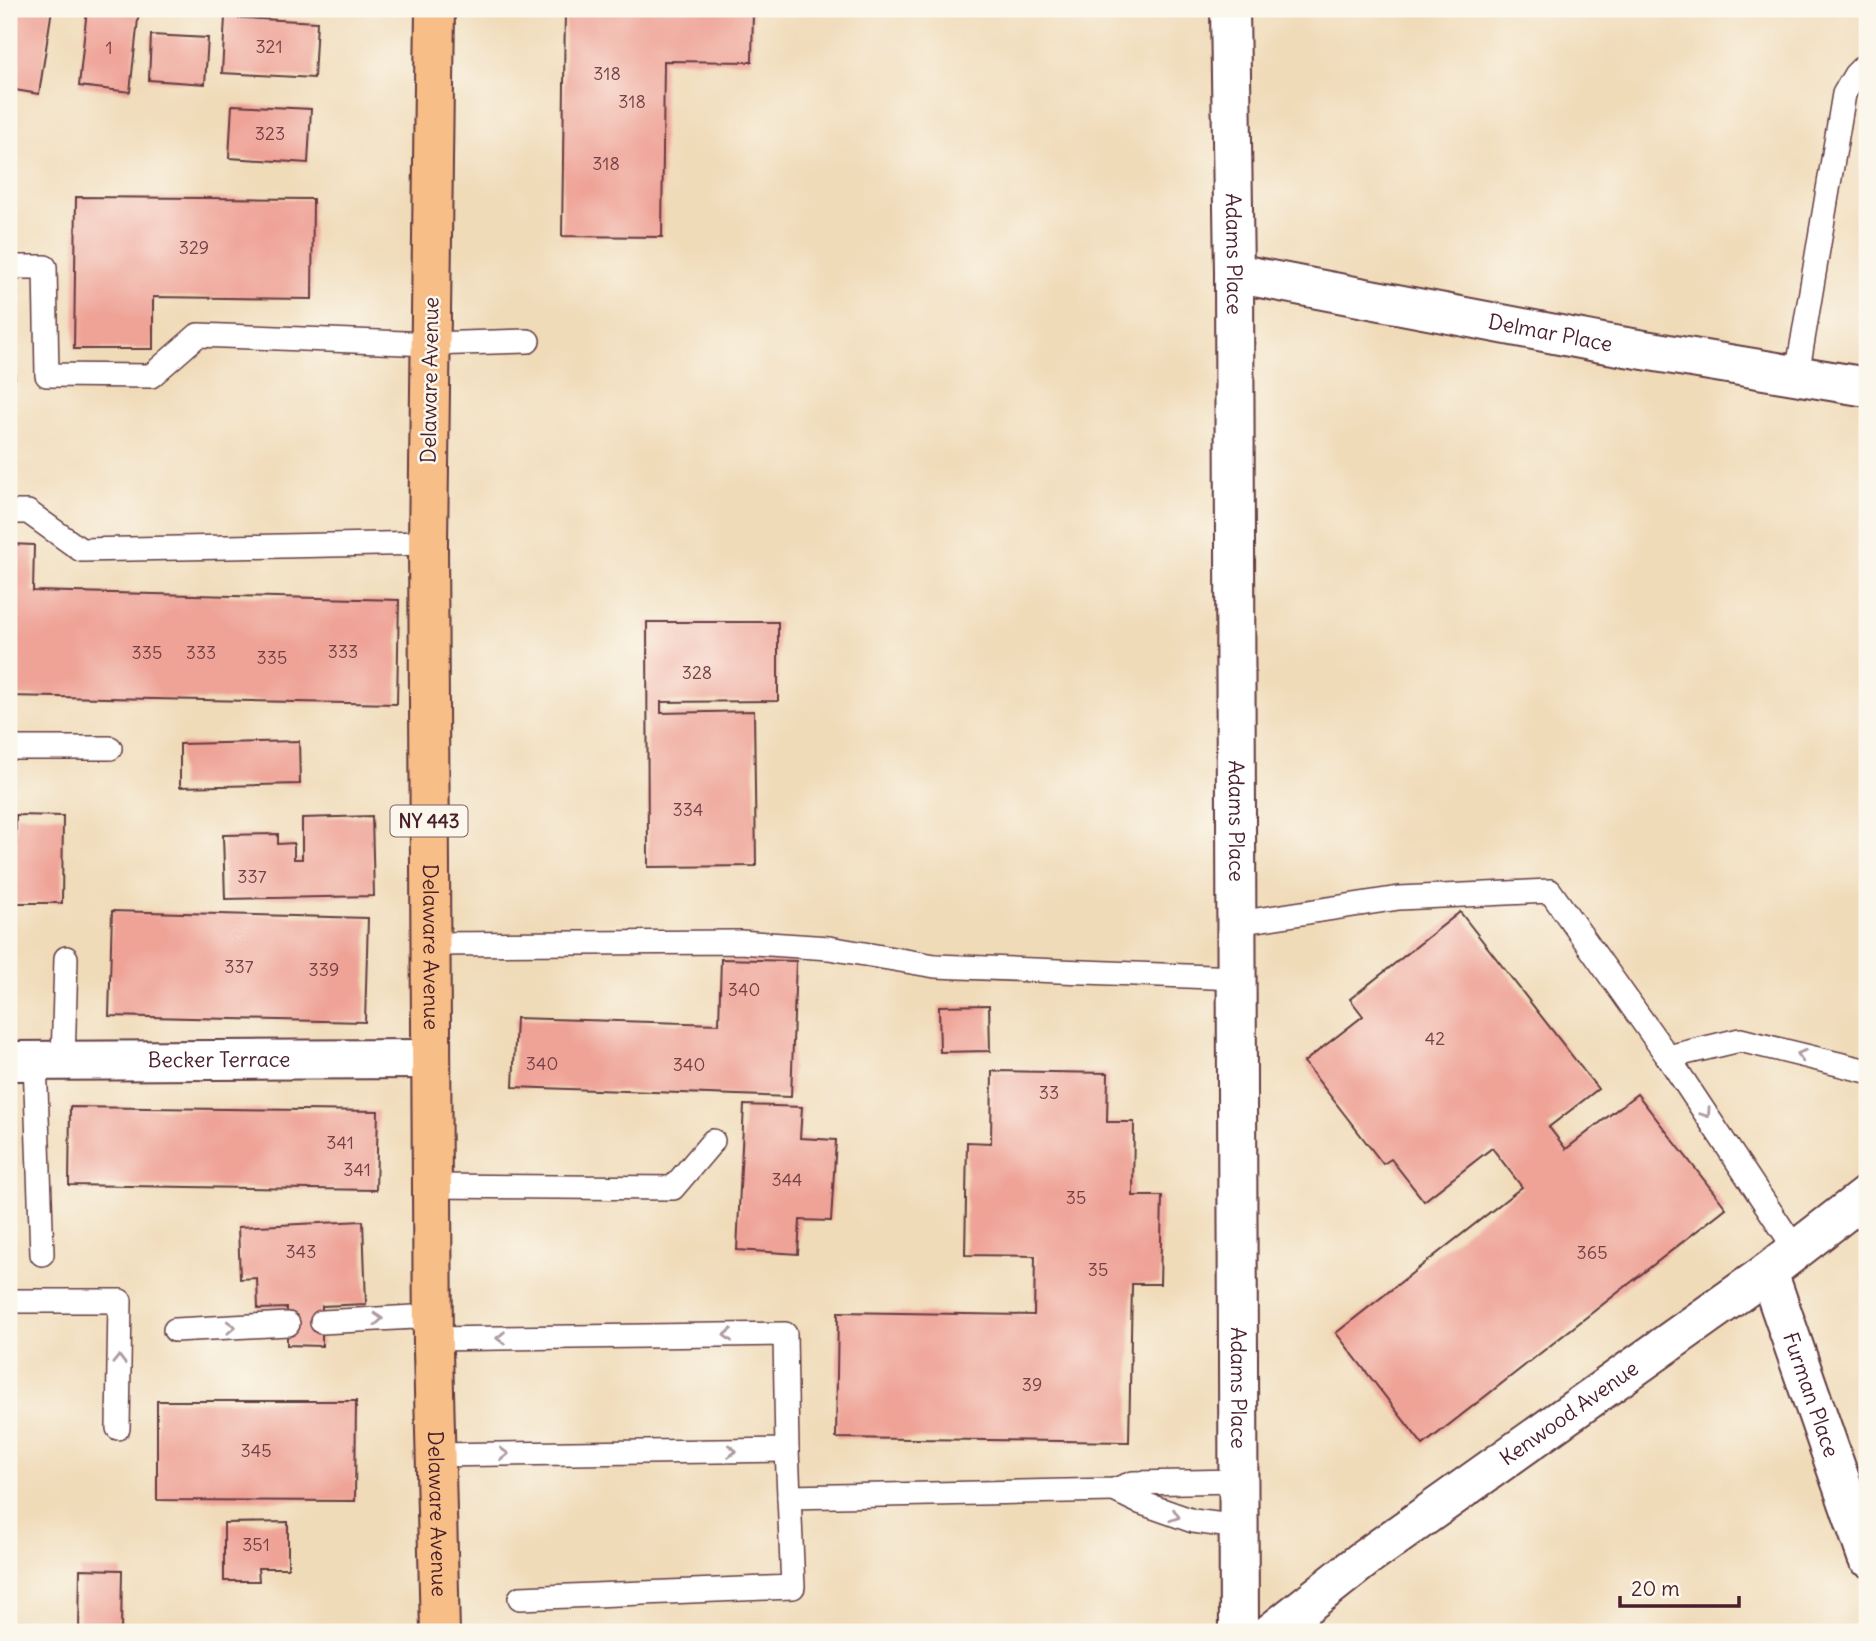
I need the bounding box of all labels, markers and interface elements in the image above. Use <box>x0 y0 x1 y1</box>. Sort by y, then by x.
house number: 321 <box>255 35 283 58</box>
house number: 1 <box>105 36 113 59</box>
house number: 318 <box>593 62 621 85</box>
house number: 318 <box>618 90 646 113</box>
house number: 323 <box>255 122 285 145</box>
house number: 318 <box>592 152 620 175</box>
street label: Adams Place <box>1220 193 1248 315</box>
house number: 329 <box>179 236 209 259</box>
street label: Delaware Avenue <box>415 297 444 463</box>
street label: Delmar Place <box>1486 308 1614 358</box>
house number: 333 <box>328 640 358 663</box>
house number: 335 <box>132 641 162 664</box>
house number: 333 <box>186 641 216 664</box>
house number: 335 <box>257 646 287 669</box>
house number: 328 <box>682 661 712 684</box>
street label: Adams Place <box>1223 760 1250 882</box>
house number: 334 <box>673 798 703 821</box>
road number: NY 443 <box>390 806 467 836</box>
street label: Delaware Avenue <box>417 864 445 1030</box>
house number: 337 <box>237 865 267 888</box>
house number: 337 <box>224 955 254 978</box>
house number: 339 <box>309 958 339 981</box>
house number: 340 <box>728 978 760 1001</box>
house number: 42 <box>1425 1027 1445 1050</box>
street label: Becker Terrace <box>148 1046 290 1073</box>
one-way arrow <box>1795 1049 1807 1063</box>
house number: 340 <box>526 1052 558 1075</box>
house number: 340 <box>673 1053 705 1076</box>
house number: 33 <box>1039 1081 1059 1104</box>
one-way arrow <box>1698 1105 1710 1118</box>
house number: 341 <box>326 1131 354 1154</box>
house number: 341 <box>343 1158 371 1181</box>
house number: 344 <box>771 1168 803 1191</box>
house number: 35 <box>1066 1186 1086 1209</box>
house number: 343 <box>286 1240 316 1263</box>
house number: 365 <box>1577 1241 1607 1264</box>
house number: 35 <box>1088 1258 1108 1281</box>
one-way arrow <box>372 1312 383 1327</box>
one-way arrow <box>226 1320 237 1335</box>
one-way arrow <box>723 1327 733 1343</box>
street label: Adams Place <box>1225 1327 1252 1449</box>
street label: Furman Place <box>1777 1329 1845 1461</box>
one-way arrow <box>495 1330 506 1346</box>
one-way arrow <box>111 1354 127 1365</box>
street label: Kenwood Avenue <box>1494 1355 1643 1471</box>
house number: 39 <box>1022 1373 1042 1396</box>
street label: Delaware Avenue <box>422 1430 453 1597</box>
house number: 345 <box>241 1439 271 1462</box>
one-way arrow <box>727 1443 737 1459</box>
one-way arrow <box>499 1446 510 1462</box>
one-way arrow <box>1168 1507 1180 1522</box>
house number: 351 <box>242 1533 270 1556</box>
scale bar <box>1620 1564 1740 1608</box>
text: 20 m <box>1631 1575 1680 1602</box>

